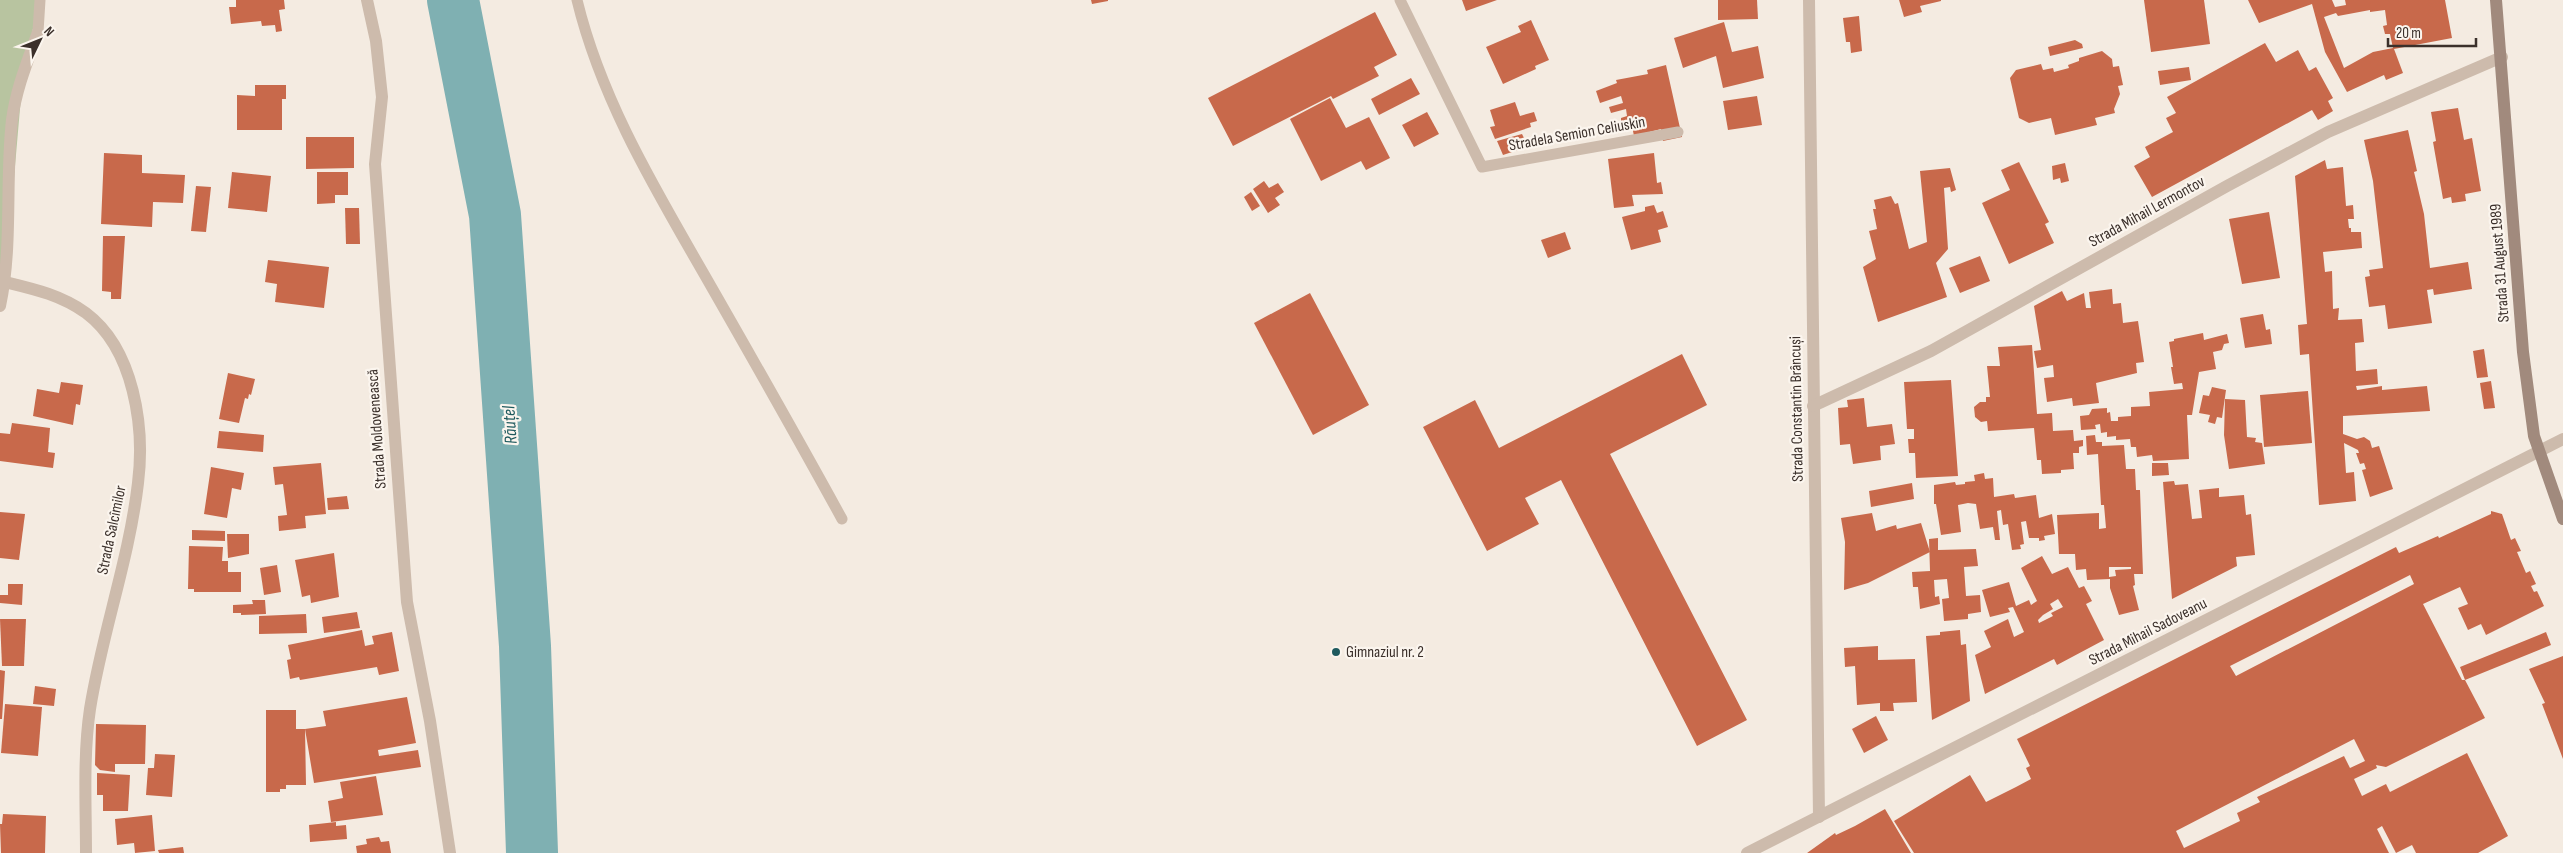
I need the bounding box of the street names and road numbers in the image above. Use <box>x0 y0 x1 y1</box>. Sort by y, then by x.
street label: Stradela Semion Celiuskin <box>1507 113 1647 155</box>
street label: Strada Mihail Lermontov <box>2086 172 2208 252</box>
street label: Strada 31 August 1989 <box>2486 203 2514 323</box>
street label: Strada Constantin Brâncuși <box>1786 336 1808 482</box>
street label: Strada Moldovenească <box>363 369 391 489</box>
street label: Strada Salcîmilor <box>93 483 131 576</box>
street label: Strada Mihail Sadoveanu <box>2086 594 2210 670</box>

